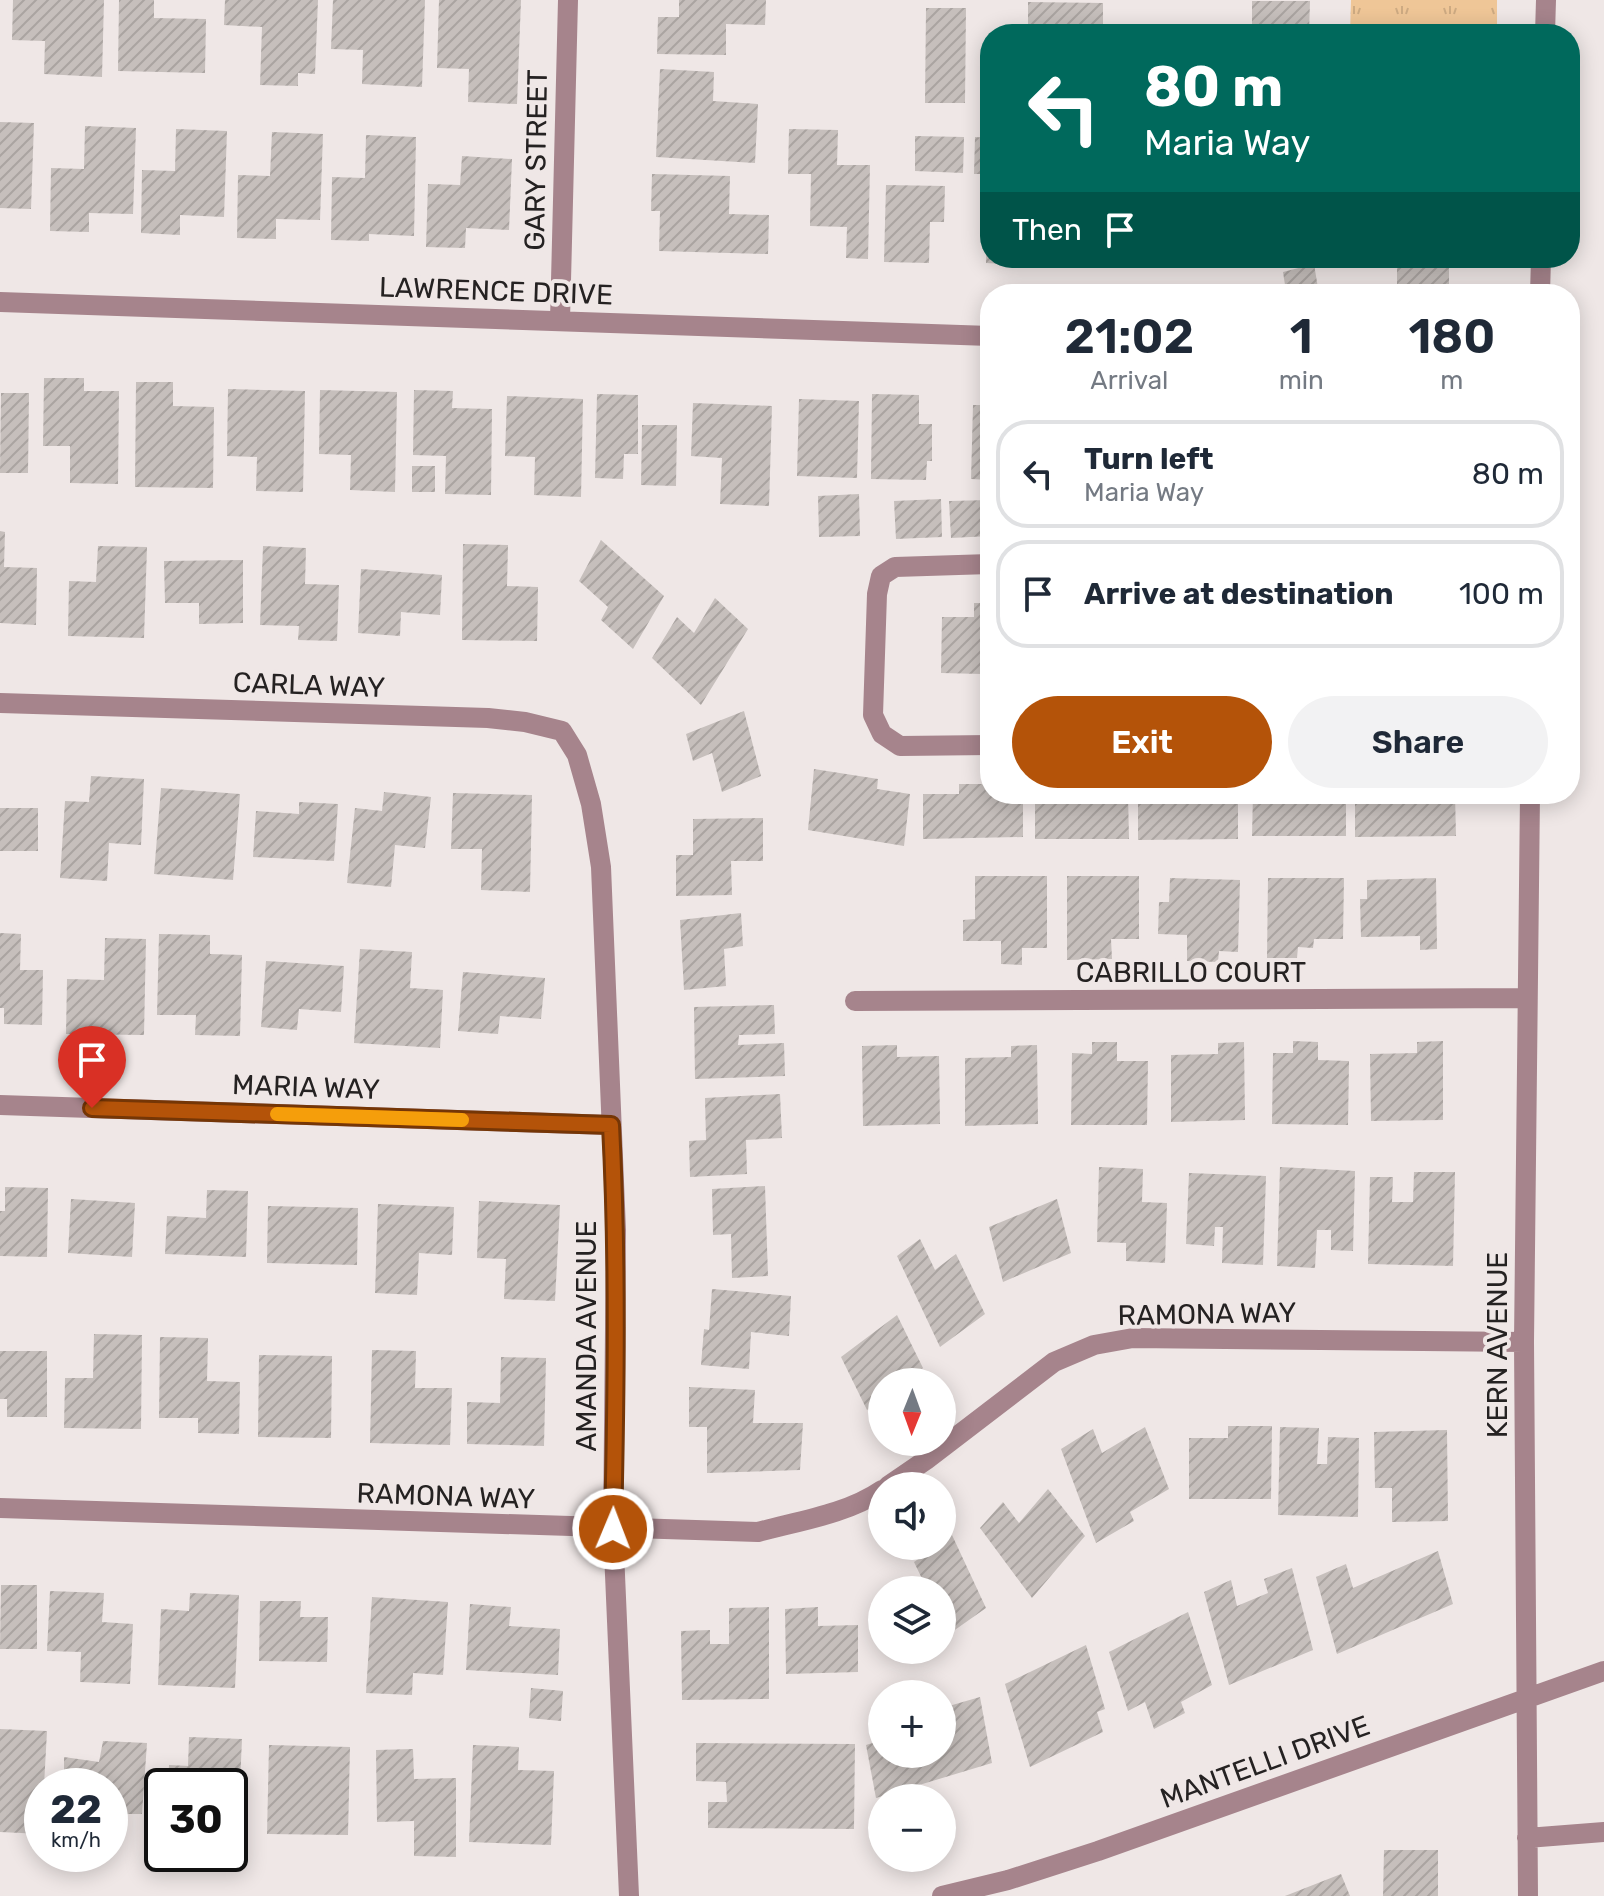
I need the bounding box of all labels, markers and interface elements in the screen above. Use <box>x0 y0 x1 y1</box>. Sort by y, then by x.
text: 80 m <box>1144 54 1283 120</box>
icon: left <box>1012 56 1116 160</box>
street label: GARY STREET <box>518 69 554 251</box>
text: Maria Way <box>1144 121 1310 164</box>
icon: arrive <box>1098 208 1142 252</box>
text: Then <box>1012 212 1082 248</box>
street label: LAWRENCE DRIVE <box>378 270 614 312</box>
text: 21:02 <box>1065 308 1194 365</box>
text: 1 <box>1290 308 1313 365</box>
text: 180 <box>1408 308 1495 365</box>
text: Arrival <box>1090 365 1168 396</box>
text: min <box>1279 365 1324 396</box>
text: m <box>1440 365 1463 396</box>
text: Turn left <box>1084 441 1214 477</box>
icon: left <box>1016 452 1060 496</box>
text: 80 m <box>1472 456 1544 492</box>
text: Maria Way <box>1084 477 1204 508</box>
icon: arrive <box>1016 572 1060 616</box>
text: Arrive at destination <box>1084 576 1394 612</box>
text: 100 m <box>1459 576 1544 612</box>
street label: CARLA WAY <box>232 666 386 704</box>
button: Exit <box>1012 696 1272 788</box>
button: Share <box>1288 696 1548 788</box>
street label: CABRILLO COURT <box>1076 956 1306 989</box>
pin <box>58 1026 126 1108</box>
icon: arrive <box>70 1038 114 1082</box>
street label: MARIA WAY <box>231 1068 381 1106</box>
street label: AMANDA AVENUE <box>570 1220 603 1452</box>
street label: KERN AVENUE <box>1481 1252 1514 1438</box>
street label: RAMONA WAY <box>1117 1296 1297 1332</box>
north arrow <box>868 1368 956 1456</box>
map controls <box>868 1368 956 1872</box>
button: sound <box>868 1472 956 1560</box>
street label: RAMONA WAY <box>356 1476 536 1516</box>
position arrow <box>571 1487 655 1571</box>
button: layers <box>868 1576 956 1664</box>
button: + <box>868 1680 956 1768</box>
street label: MANTELLI DRIVE <box>1156 1709 1374 1815</box>
speed limit sign: 30 <box>144 1768 248 1872</box>
button: − <box>868 1784 956 1872</box>
text: 22 <box>50 1786 102 1833</box>
text: km/h <box>51 1828 101 1852</box>

